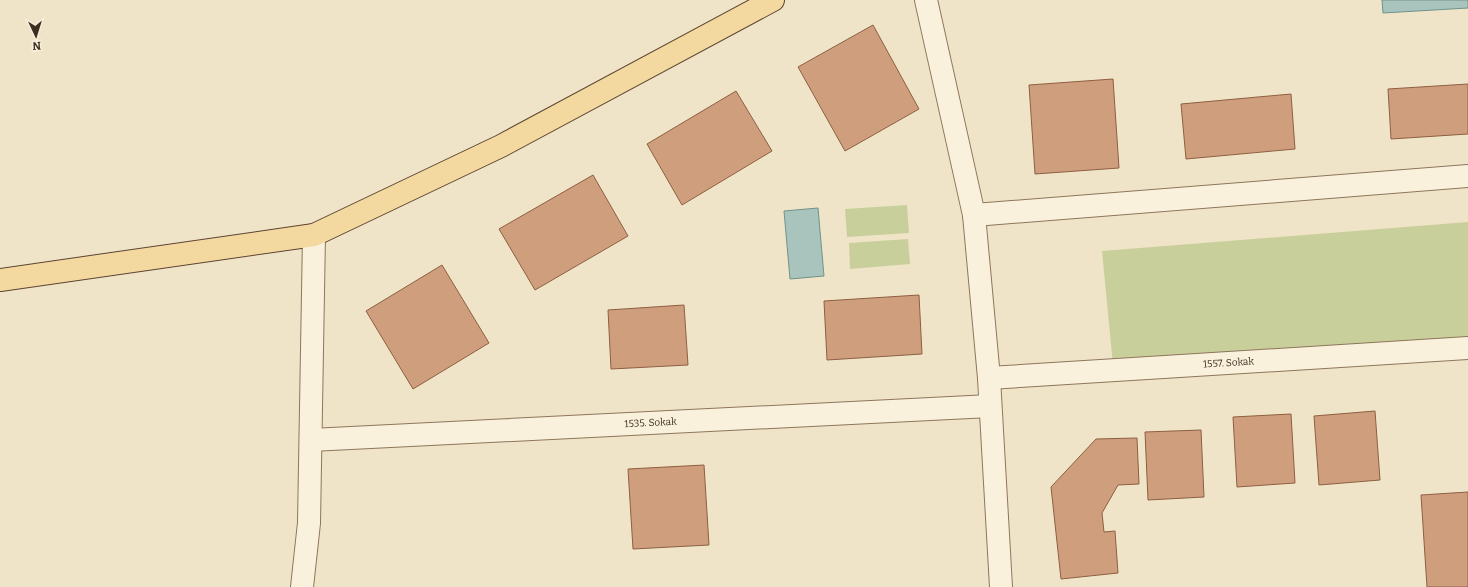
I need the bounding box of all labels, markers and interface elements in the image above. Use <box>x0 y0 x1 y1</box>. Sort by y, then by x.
north arrow <box>16 16 56 56</box>
text: N <box>31 39 41 52</box>
street label: 1557. Sokak <box>1203 355 1255 371</box>
street label: 1535. Sokak <box>624 416 677 430</box>

